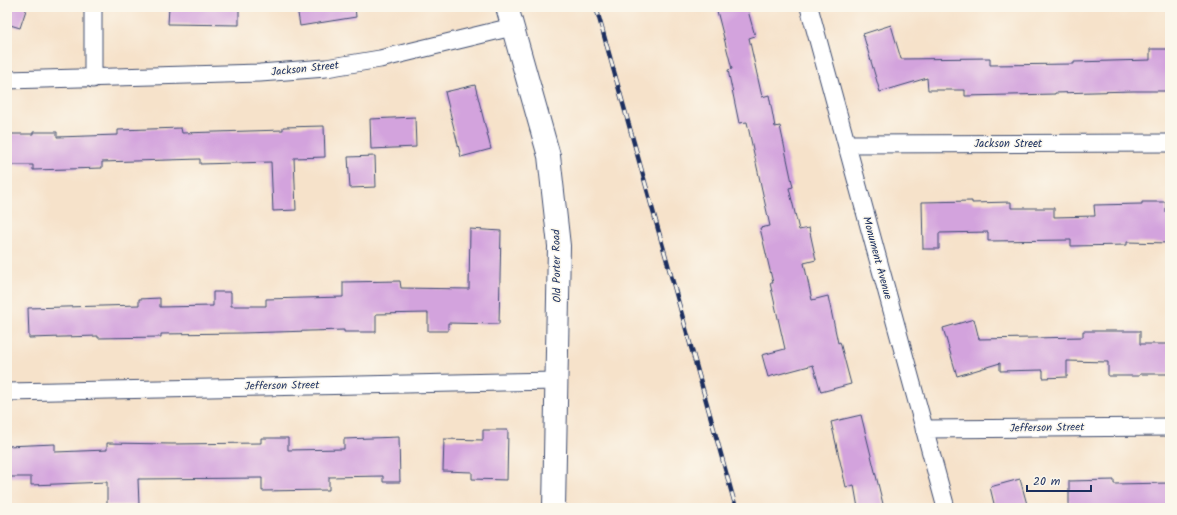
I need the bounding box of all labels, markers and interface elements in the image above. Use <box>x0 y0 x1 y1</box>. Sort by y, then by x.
street label: Jackson Street <box>270 56 341 82</box>
street label: Jackson Street <box>974 135 1043 153</box>
street label: Monument Avenue <box>857 214 897 302</box>
street label: Old Porter Road <box>547 229 567 303</box>
street label: Jefferson Street <box>244 376 320 396</box>
street label: Jefferson Street <box>1009 418 1085 438</box>
scale bar <box>1027 467 1091 493</box>
text: 20 m <box>1033 472 1061 491</box>

